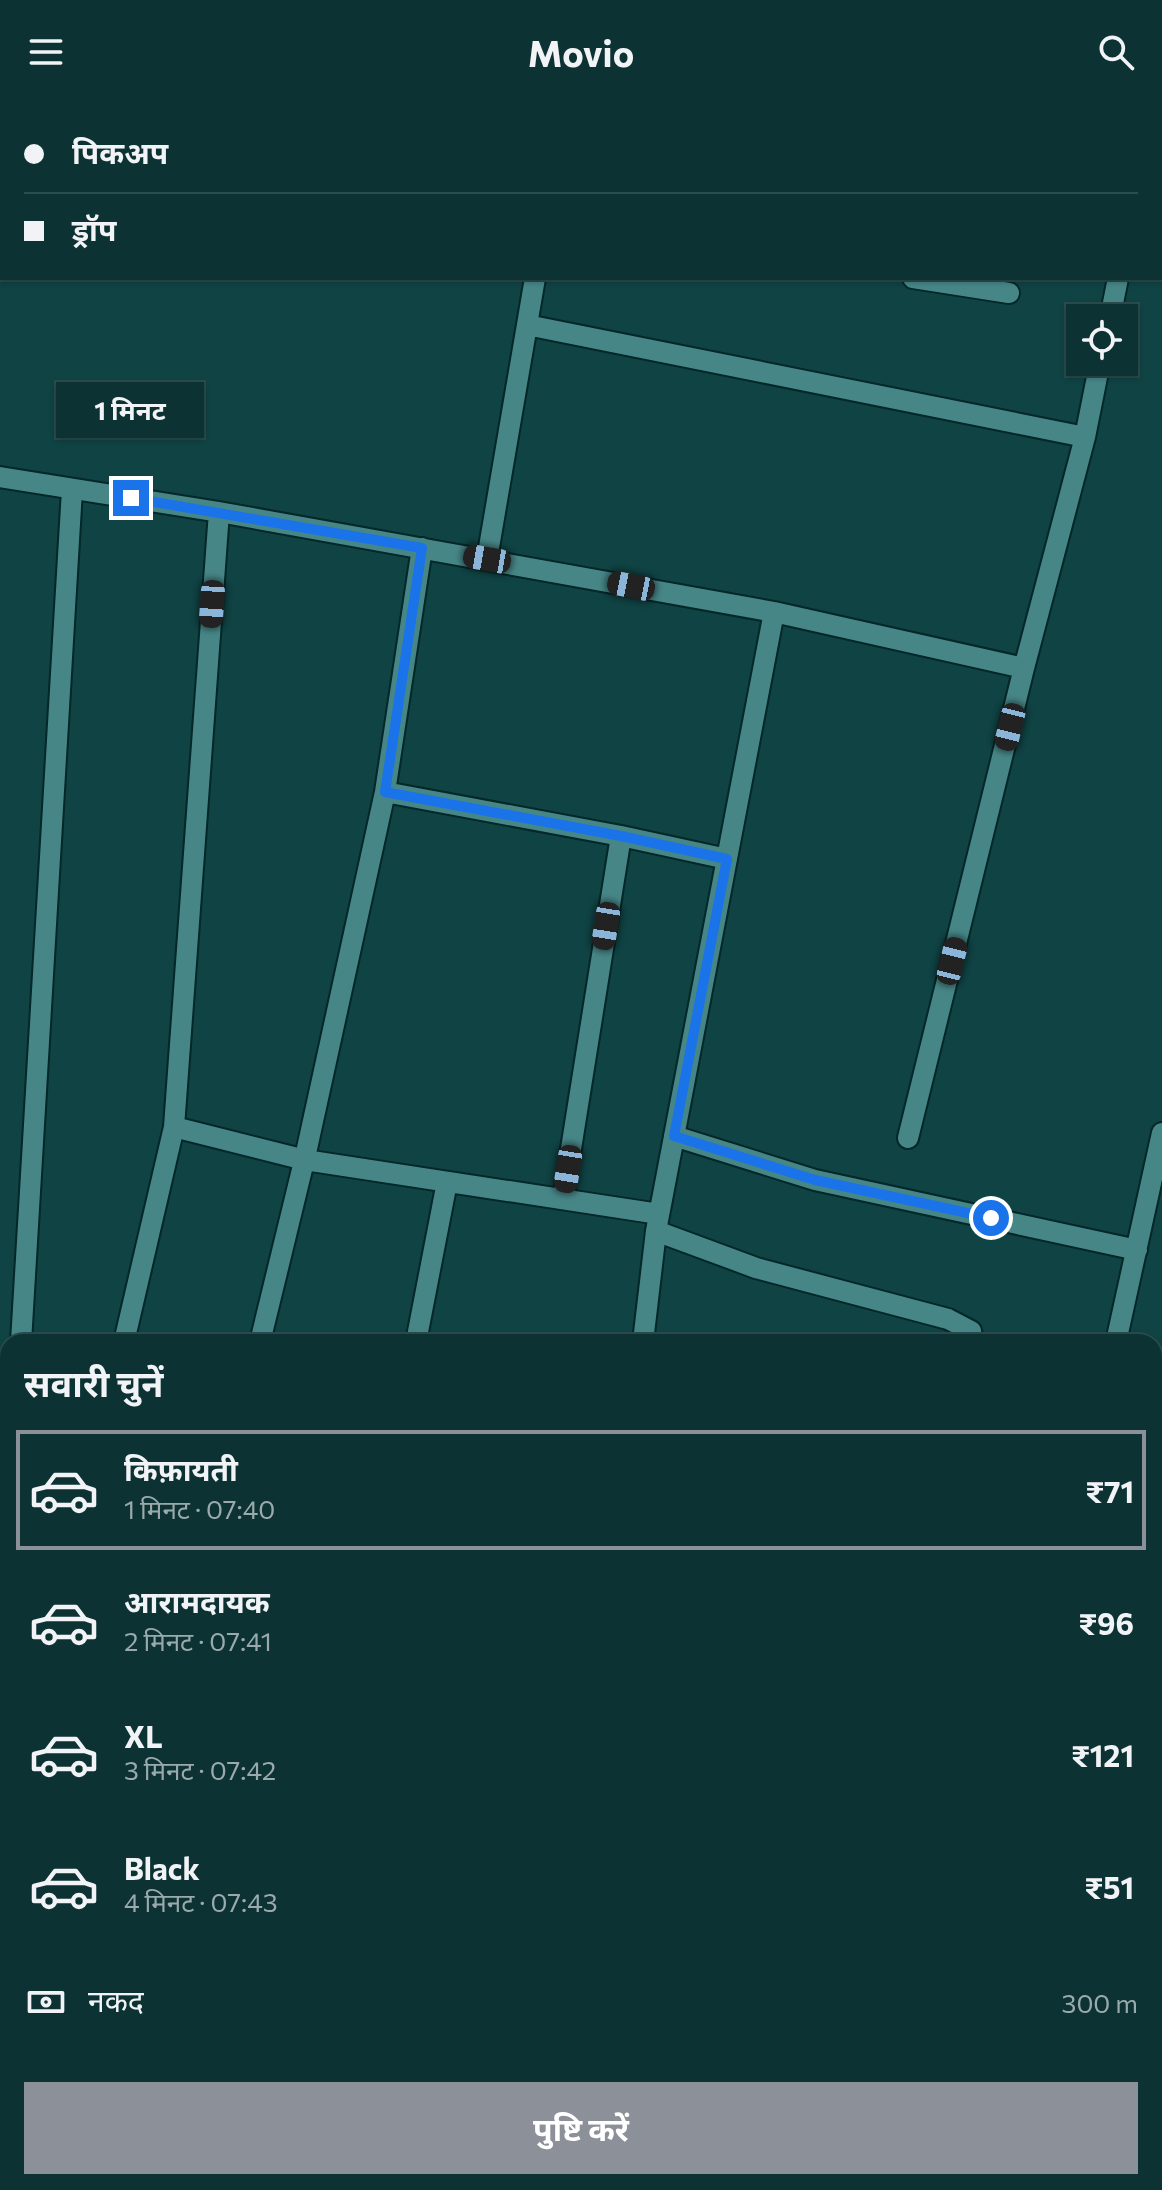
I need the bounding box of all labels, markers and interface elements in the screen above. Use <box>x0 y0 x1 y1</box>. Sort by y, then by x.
icon: menu <box>24 30 68 74</box>
text: Movio <box>528 30 634 74</box>
icon: search <box>1094 30 1138 74</box>
text: पिकअप <box>72 133 168 170</box>
text: ड्रॉप <box>72 210 116 247</box>
map controls <box>1066 304 1138 376</box>
button: locate <box>1066 304 1138 376</box>
callout: 1 मिनट <box>57 382 205 438</box>
text: 1 मिनट <box>94 394 166 425</box>
route end <box>113 480 149 516</box>
car <box>461 543 513 575</box>
car <box>605 570 657 602</box>
car <box>198 579 226 629</box>
car <box>993 701 1027 753</box>
car <box>590 900 622 952</box>
car <box>935 935 969 987</box>
car <box>552 1143 584 1195</box>
route start <box>973 1200 1009 1236</box>
text: सवारी चुनें <box>24 1360 163 1404</box>
text: किफ़ायती <box>124 1450 238 1487</box>
icon: car <box>28 1454 100 1526</box>
text: ₹71 <box>1085 1472 1134 1509</box>
text: 1 मिनट · 07:40 <box>124 1493 275 1524</box>
text: आरामदायक <box>124 1582 270 1619</box>
icon: car <box>28 1586 100 1658</box>
text: ₹96 <box>1078 1604 1134 1641</box>
text: 2 मिनट · 07:41 <box>124 1625 272 1656</box>
text: XL <box>124 1717 163 1754</box>
icon: car <box>28 1718 100 1790</box>
text: ₹121 <box>1071 1736 1134 1773</box>
text: 3 मिनट · 07:42 <box>124 1754 276 1785</box>
text: Black <box>124 1849 200 1886</box>
icon: car <box>28 1850 100 1922</box>
text: ₹51 <box>1085 1868 1134 1905</box>
text: 4 मिनट · 07:43 <box>124 1886 278 1917</box>
icon: cash <box>24 1980 68 2024</box>
text: नकद <box>88 1981 144 2018</box>
text: 300 m <box>1062 1987 1138 2018</box>
button: पुष्टि करें <box>24 2082 1138 2174</box>

